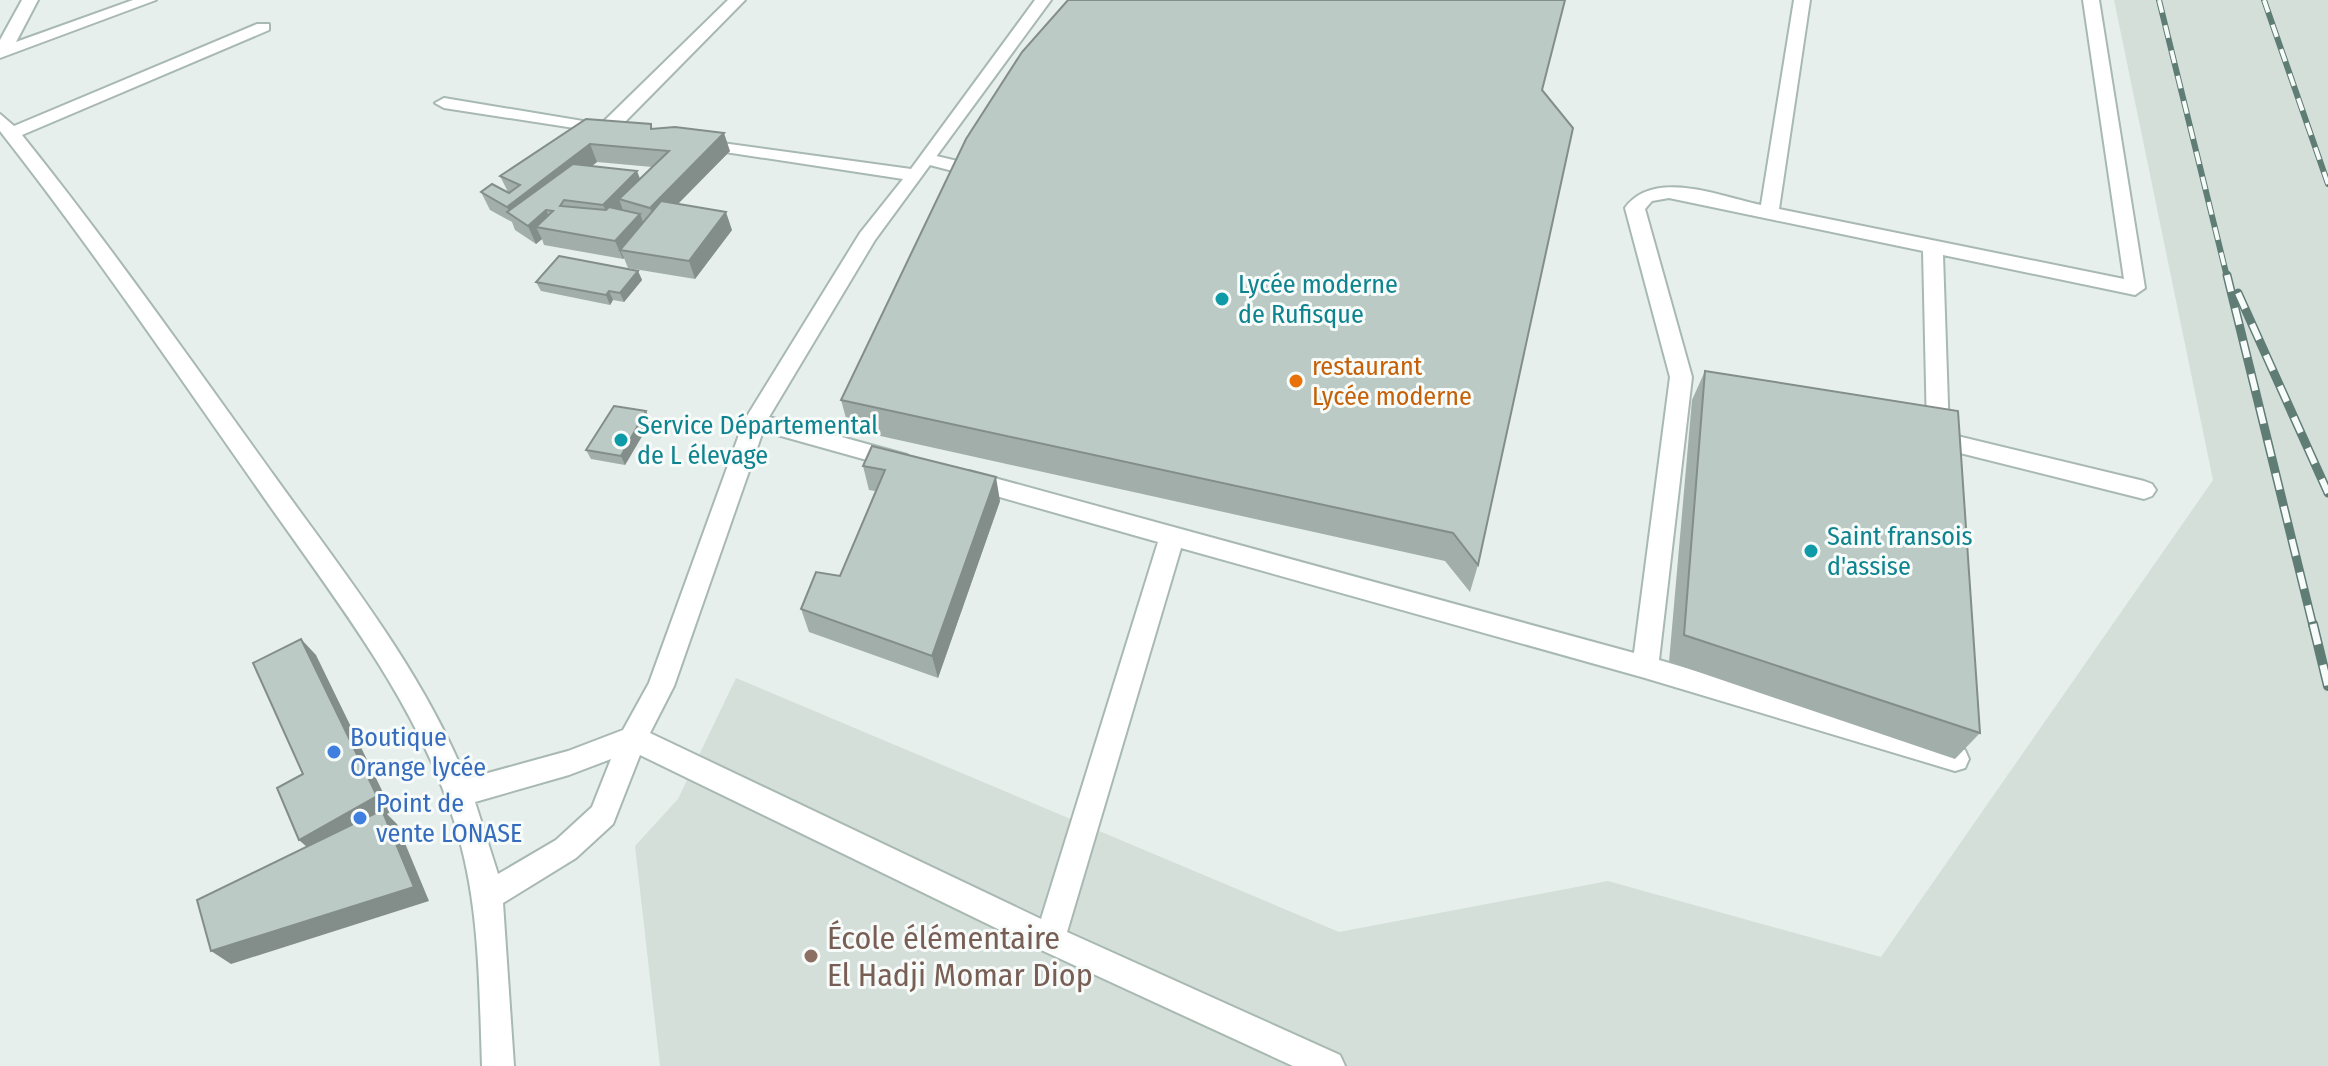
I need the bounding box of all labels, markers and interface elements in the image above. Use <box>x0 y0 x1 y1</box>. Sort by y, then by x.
place label: Lycée moderne de Rufisque <box>1238 269 1398 330</box>
marker: Lycée moderne de Rufisque <box>1213 290 1231 308</box>
place label: restaurant Lycée moderne <box>1312 351 1472 412</box>
marker: restaurant Lycée moderne <box>1287 372 1305 390</box>
place label: Service Départemental de L élevage <box>637 410 878 471</box>
marker: Service Départemental de L élevage <box>612 431 630 449</box>
place label: Saint fransois d'assise <box>1827 521 1973 582</box>
marker: Saint fransois d'assise <box>1802 542 1820 560</box>
place label: Boutique Orange lycée <box>350 722 486 783</box>
marker: Boutique Orange lycée <box>325 743 343 761</box>
place label: Point de vente LONASE <box>376 788 522 849</box>
marker: Point de vente LONASE <box>351 809 369 827</box>
place label: École élémentaire El Hadji Momar Diop <box>827 919 1093 994</box>
marker: École élémentaire El Hadji Momar Diop <box>802 947 820 965</box>

